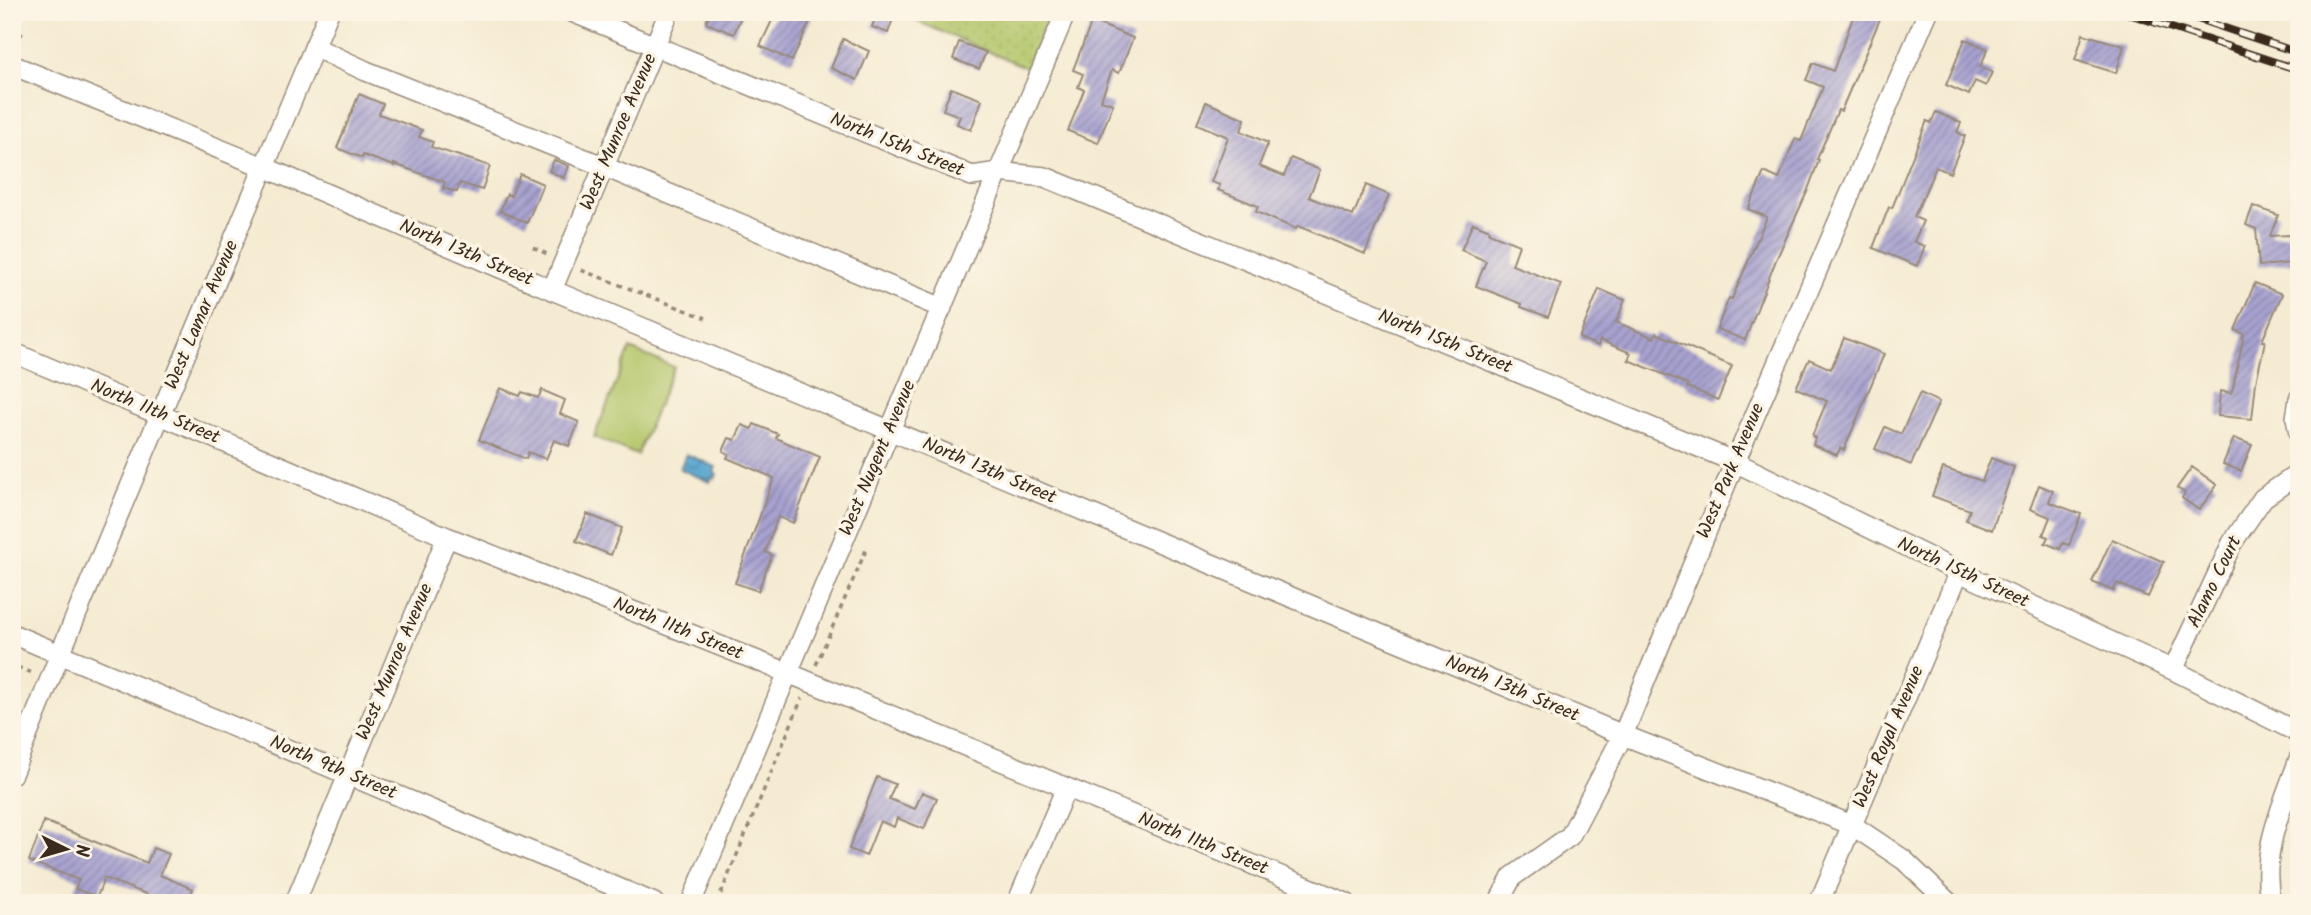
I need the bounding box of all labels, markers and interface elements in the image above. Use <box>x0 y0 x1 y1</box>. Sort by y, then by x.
street label: West Munroe Avenue <box>572 49 666 215</box>
street label: North 15th Street <box>825 104 969 186</box>
street label: North 13th Street <box>394 211 538 295</box>
street label: West Lamar Avenue <box>157 235 247 394</box>
street label: North 15th Street <box>1373 301 1517 383</box>
street label: North 11th Street <box>86 371 225 453</box>
street label: West Nugent Avenue <box>832 375 925 541</box>
street label: West Park Avenue <box>1689 398 1773 543</box>
street label: North 13th Street <box>917 429 1061 513</box>
street label: North 15th Street <box>1892 529 2034 617</box>
street label: Alamo Court <box>2180 530 2251 633</box>
street label: West Munroe Avenue <box>348 579 442 745</box>
street label: North 11th Street <box>608 589 748 669</box>
street label: North 13th Street <box>1440 647 1584 731</box>
street label: West Royal Avenue <box>1845 661 1933 813</box>
street label: North 9th Street <box>265 728 402 809</box>
street label: North 11th Street <box>1133 804 1273 884</box>
north arrow <box>32 814 102 884</box>
text: N <box>65 843 96 858</box>

